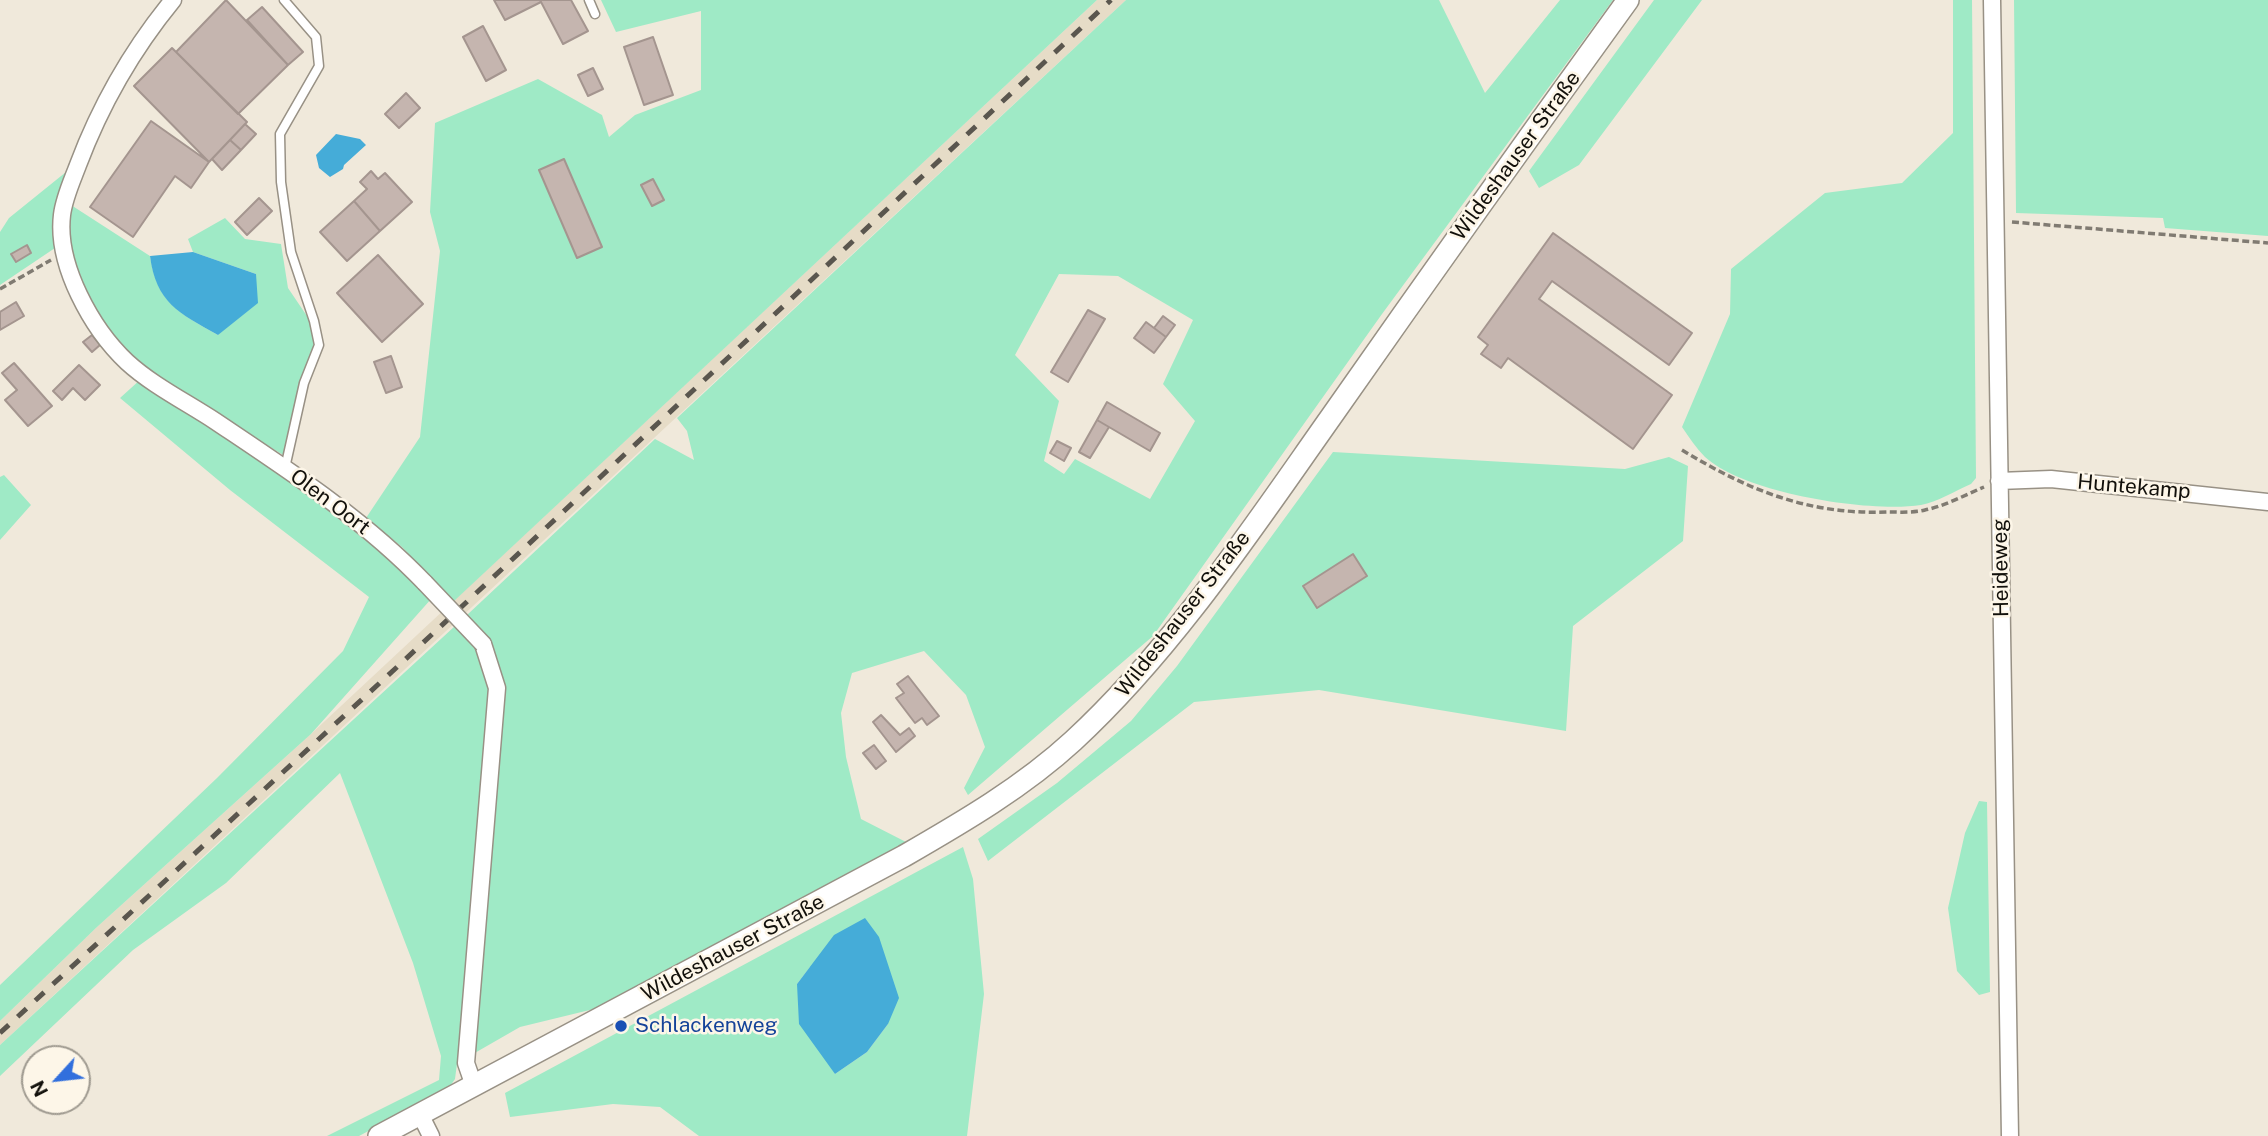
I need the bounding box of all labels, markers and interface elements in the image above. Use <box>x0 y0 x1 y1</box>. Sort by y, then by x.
street label: Wildeshauser Straße <box>1446 66 1586 246</box>
street label: Olen Oort <box>285 464 375 540</box>
street label: Huntekamp <box>2076 469 2192 505</box>
street label: Heideweg <box>1988 519 2014 617</box>
street label: Wildeshauser Straße <box>1110 526 1256 702</box>
street label: Wildeshauser Straße <box>637 889 829 1007</box>
place label: Schlackenweg <box>635 1013 778 1039</box>
marker: Schlackenweg <box>613 1018 629 1034</box>
north arrow <box>21 1045 91 1115</box>
text: N <box>26 1077 52 1100</box>

